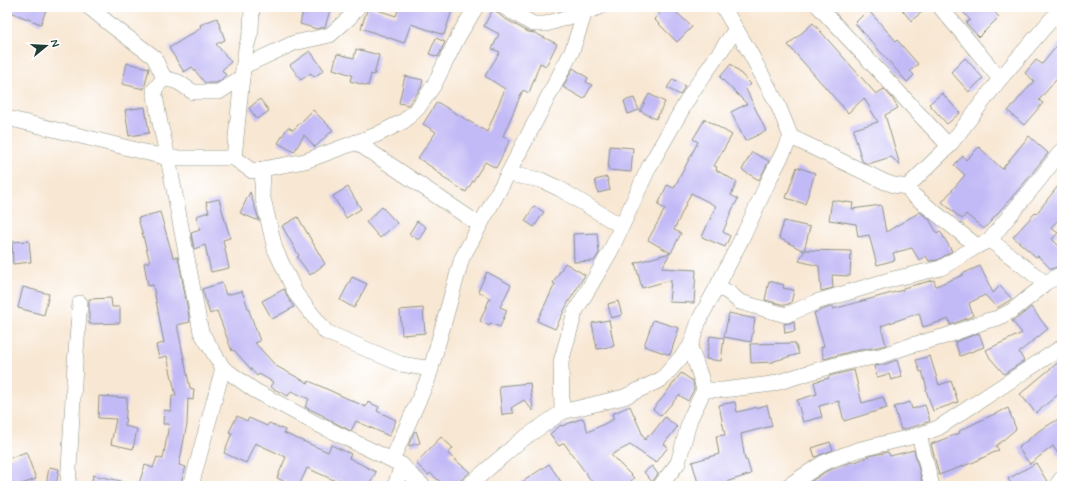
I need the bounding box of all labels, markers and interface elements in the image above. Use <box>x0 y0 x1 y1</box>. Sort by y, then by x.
north arrow <box>26 26 66 66</box>
text: N <box>47 38 62 49</box>

